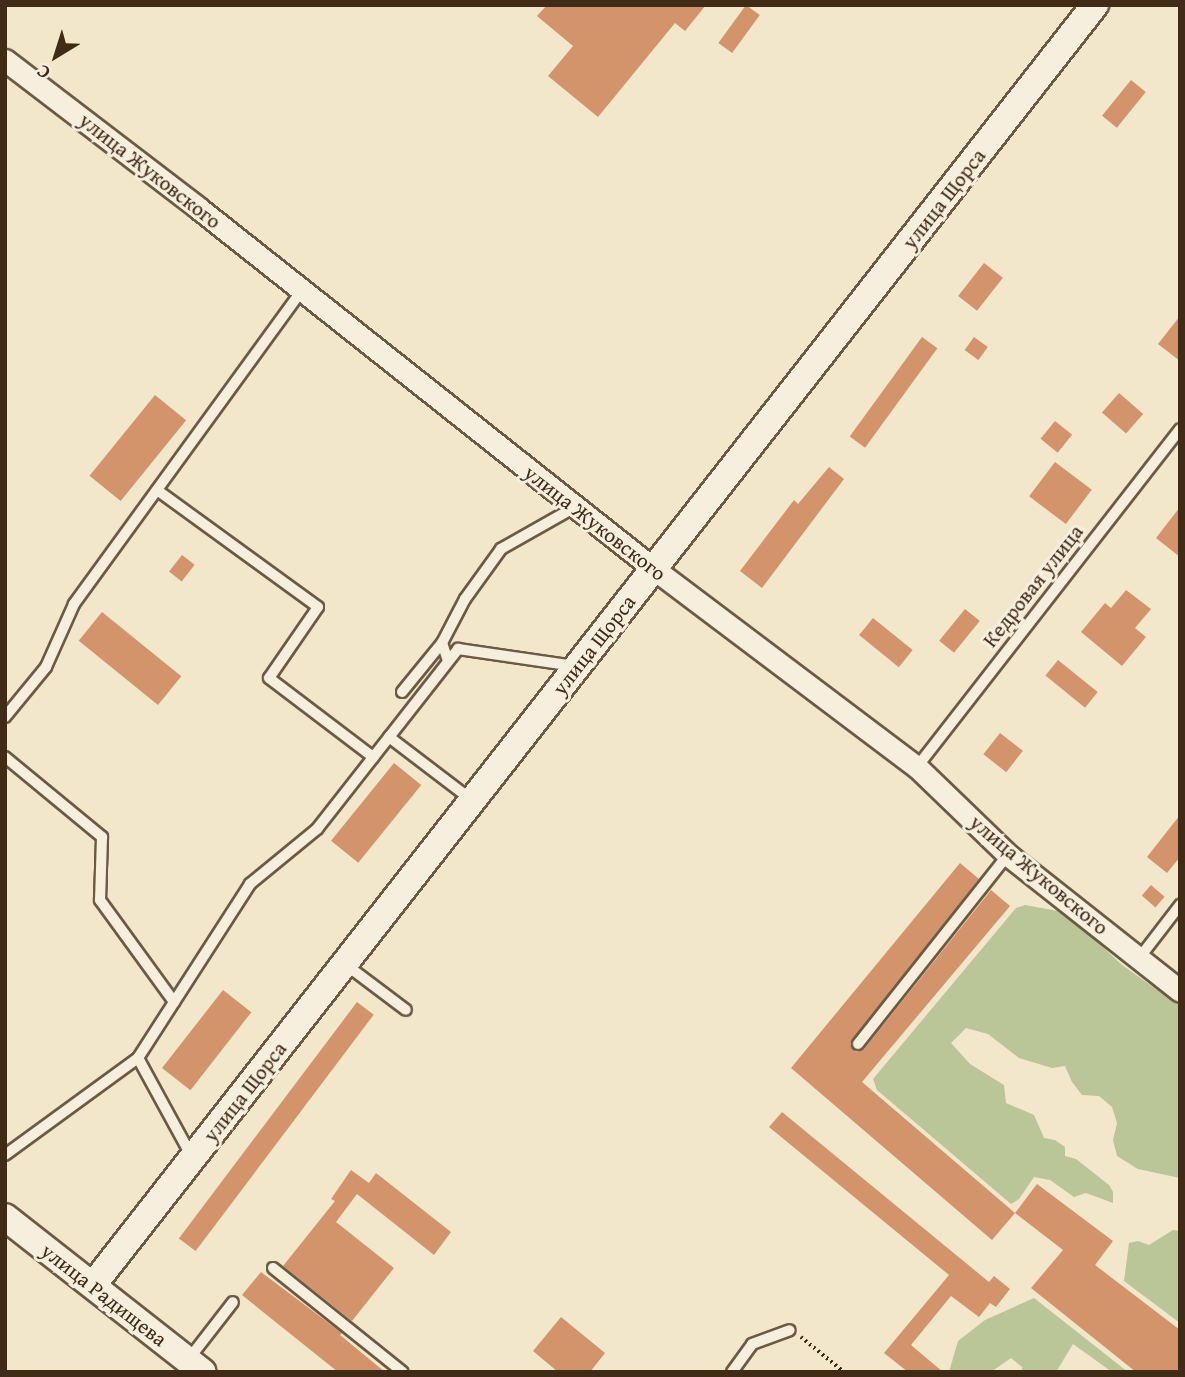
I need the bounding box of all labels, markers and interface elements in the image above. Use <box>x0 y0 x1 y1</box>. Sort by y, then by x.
north arrow <box>21 21 91 91</box>
text: С <box>30 58 56 87</box>
street label: улица Жуковского <box>74 108 226 234</box>
street label: улица Щорса <box>897 144 991 254</box>
street label: улица Жуковского <box>519 460 671 586</box>
street label: Кедровая улица <box>977 520 1089 652</box>
street label: улица Щорса <box>547 590 641 700</box>
street label: улица Жуковского <box>965 810 1113 940</box>
street label: улица Щорса <box>198 1037 292 1147</box>
street label: улица Радищева <box>36 1238 172 1352</box>

